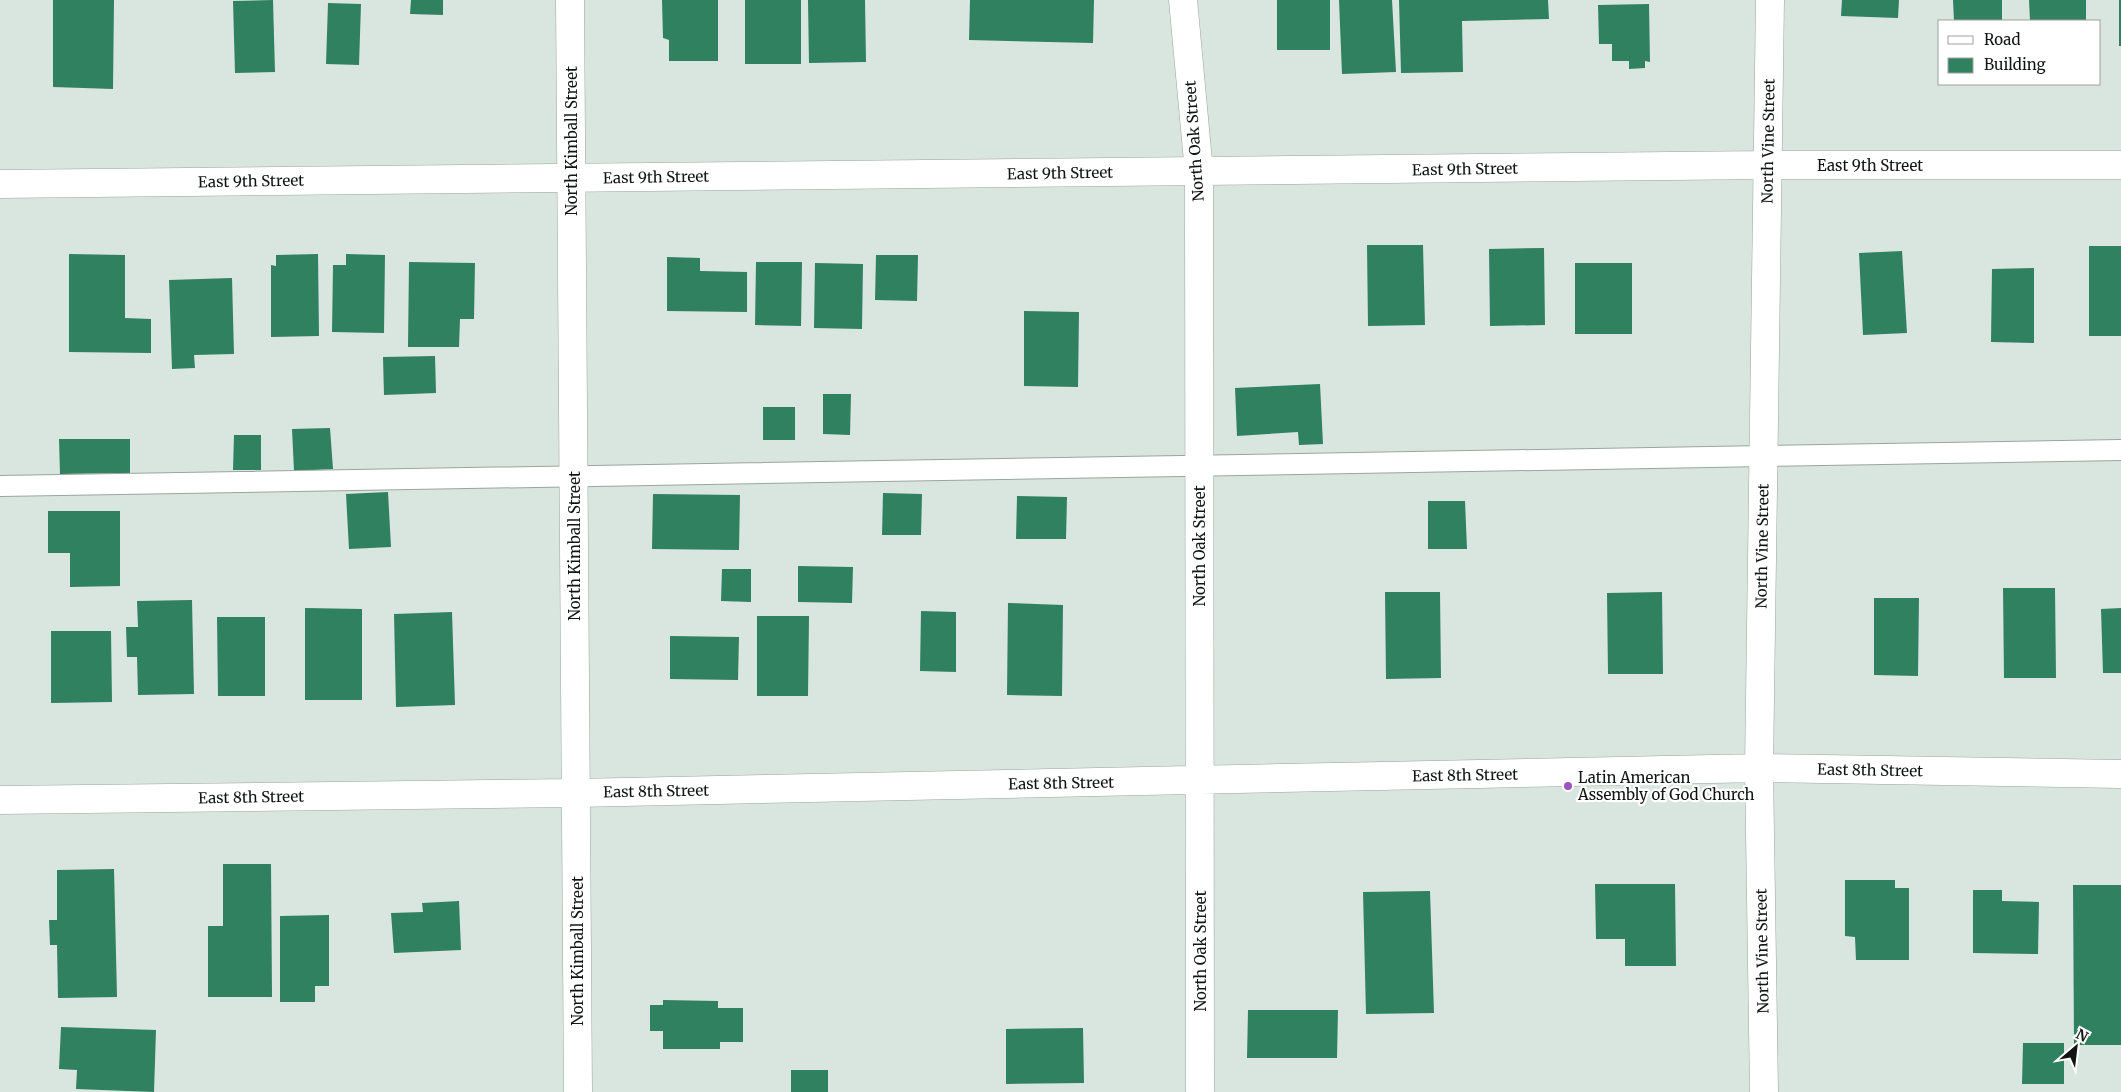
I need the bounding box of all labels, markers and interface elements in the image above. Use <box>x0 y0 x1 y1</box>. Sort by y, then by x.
legend <box>1938 20 2101 85</box>
text: Road <box>1984 30 2020 49</box>
text: Building <box>1984 55 2046 74</box>
street label: North Kimball Street <box>562 66 581 216</box>
street label: North Vine Street <box>1757 78 1779 204</box>
street label: North Oak Street <box>1180 80 1208 202</box>
street label: East 9th Street <box>1817 156 1923 175</box>
street label: East 9th Street <box>1412 159 1518 179</box>
street label: East 9th Street <box>1007 163 1113 183</box>
street label: East 9th Street <box>603 167 709 187</box>
street label: East 9th Street <box>198 171 304 191</box>
street label: North Kimball Street <box>565 471 584 621</box>
street label: North Vine Street <box>1751 483 1773 609</box>
street label: North Oak Street <box>1190 485 1209 607</box>
street label: East 8th Street <box>1817 760 1923 780</box>
street label: East 8th Street <box>1412 765 1518 785</box>
place label: Latin American Assembly of God Church <box>1577 768 1755 804</box>
street label: East 8th Street <box>1008 773 1114 793</box>
marker: Latin American Assembly of God Church <box>1562 780 1574 792</box>
street label: East 8th Street <box>603 781 709 801</box>
street label: East 8th Street <box>198 787 304 807</box>
street label: North Kimball Street <box>568 876 587 1026</box>
street label: North Vine Street <box>1751 888 1773 1014</box>
street label: North Oak Street <box>1191 890 1210 1012</box>
north arrow <box>2051 1022 2101 1072</box>
text: N <box>2073 1025 2091 1046</box>

